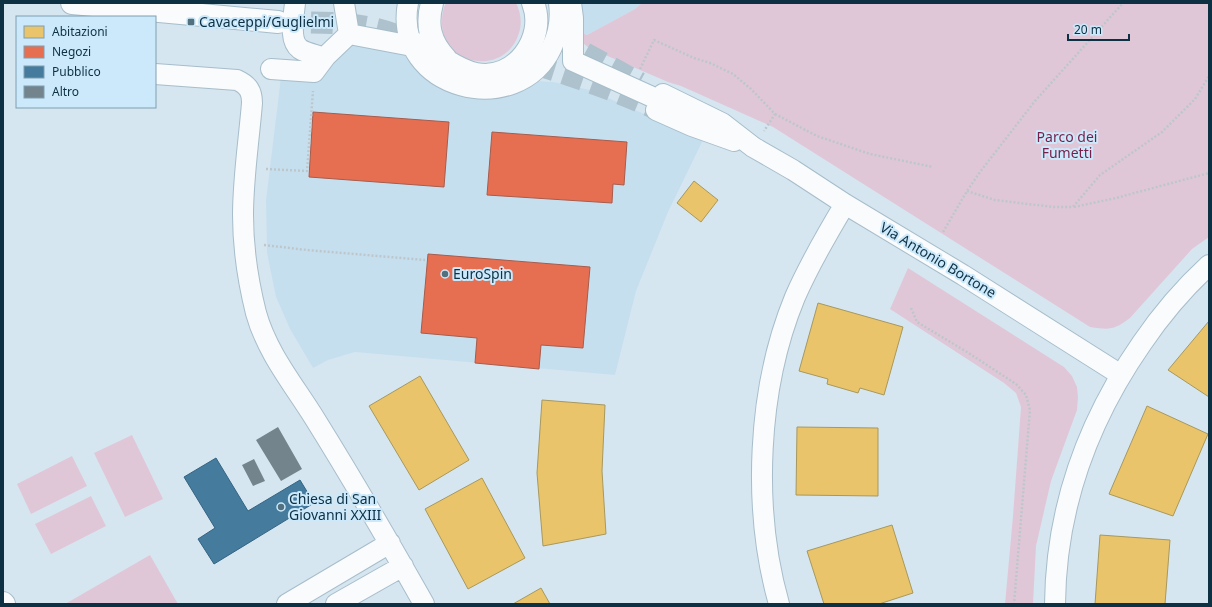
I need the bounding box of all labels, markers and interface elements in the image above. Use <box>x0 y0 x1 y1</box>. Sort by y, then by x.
place label: Cavaceppi/Guglielmi <box>199 12 334 31</box>
legend <box>16 16 156 108</box>
scale bar <box>1068 16 1129 42</box>
marker: Cavaceppi/Guglielmi <box>186 17 196 27</box>
text: 20 m <box>1074 21 1102 38</box>
text: Abitazioni <box>52 23 108 40</box>
text: Negozi <box>52 43 91 60</box>
text: Pubblico <box>52 63 101 80</box>
text: Altro <box>52 83 79 100</box>
park label: Parco dei Fumetti <box>1037 127 1097 162</box>
street label: Via Antonio Bortone <box>877 217 1000 302</box>
place label: EuroSpin <box>453 264 512 283</box>
marker: EuroSpin <box>440 269 450 279</box>
place label: Chiesa di San Giovanni XXIII <box>289 489 381 524</box>
marker: Chiesa di San Giovanni XXIII <box>276 502 286 512</box>

